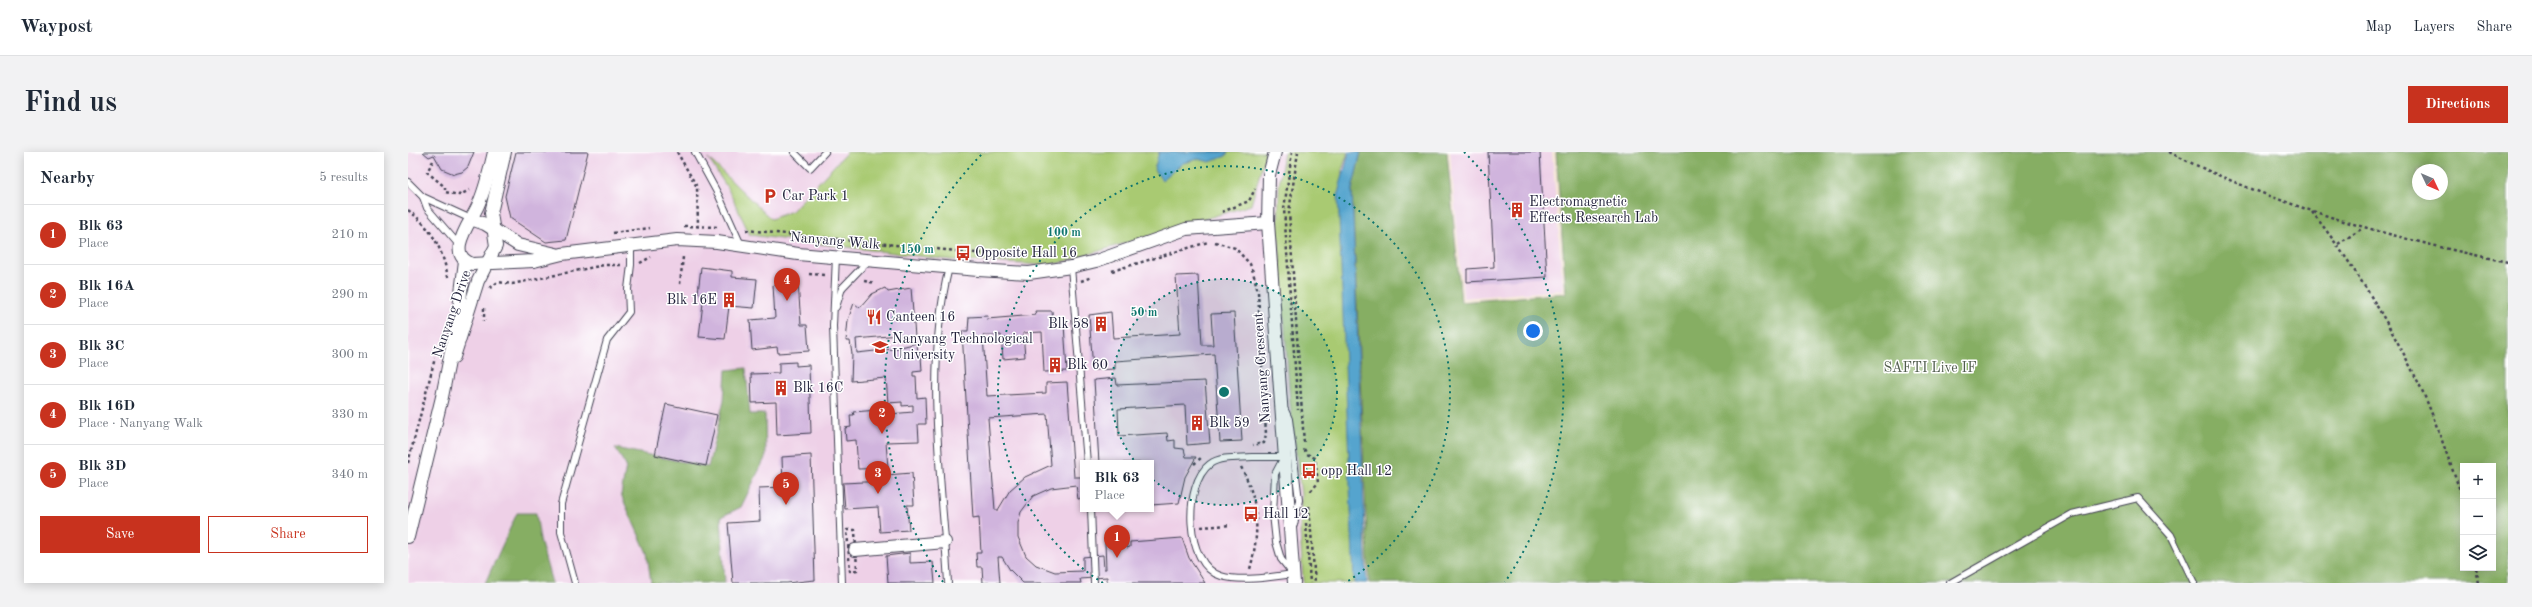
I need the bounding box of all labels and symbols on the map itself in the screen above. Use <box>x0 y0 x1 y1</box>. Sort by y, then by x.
north arrow <box>2412 164 2448 200</box>
parking icon: Car Park 1 <box>761 187 779 205</box>
place label: Car Park 1 <box>782 189 849 203</box>
place label: Electromagnetic Effects Research Lab <box>1529 195 1658 225</box>
building icon: Electromagnetic Effects Research Lab <box>1508 201 1526 219</box>
text: 100 m <box>1047 227 1081 239</box>
street label: Nanyang Walk <box>790 230 880 252</box>
text: 150 m <box>900 243 934 256</box>
bus stop icon: Opposite Hall 16 <box>954 244 972 262</box>
place label: Opposite Hall 16 <box>975 246 1077 260</box>
street label: Nanyang Drive <box>430 268 474 360</box>
pin: 4 <box>774 268 800 301</box>
building icon: Blk 16E <box>720 291 738 309</box>
place label: Blk 16E <box>666 293 717 307</box>
text: 50 m <box>1131 306 1158 319</box>
restaurant icon: Canteen 16 <box>865 308 883 326</box>
place label: Canteen 16 <box>886 310 955 324</box>
street label: Nanyang Crescent <box>1251 312 1273 424</box>
building icon: Blk 58 <box>1092 315 1110 333</box>
place label: Blk 58 <box>1048 317 1089 331</box>
your location <box>1523 321 1543 341</box>
place label: Nanyang Technological University <box>892 332 1033 362</box>
school or university icon: Nanyang Technological University <box>871 338 889 356</box>
building icon: Blk 60 <box>1046 356 1064 374</box>
place label: Blk 60 <box>1067 358 1108 372</box>
park label: SAFTI Live IF <box>1883 361 1977 375</box>
building icon: Blk 16C <box>772 379 790 397</box>
place label: Blk 16C <box>793 381 843 395</box>
centre of rings <box>1217 385 1231 399</box>
pin: 2 <box>869 401 895 434</box>
building icon: Blk 59 <box>1188 414 1206 432</box>
place label: Blk 59 <box>1209 416 1250 430</box>
pin: 3 <box>865 461 891 494</box>
bus stop icon: opp Hall 12 <box>1300 462 1318 480</box>
place label: opp Hall 12 <box>1321 464 1392 478</box>
pin: 5 <box>773 472 799 505</box>
bus stop icon: Hall 12 <box>1242 505 1260 523</box>
place label: Hall 12 <box>1263 507 1309 521</box>
pin: 1 <box>1104 525 1130 558</box>

